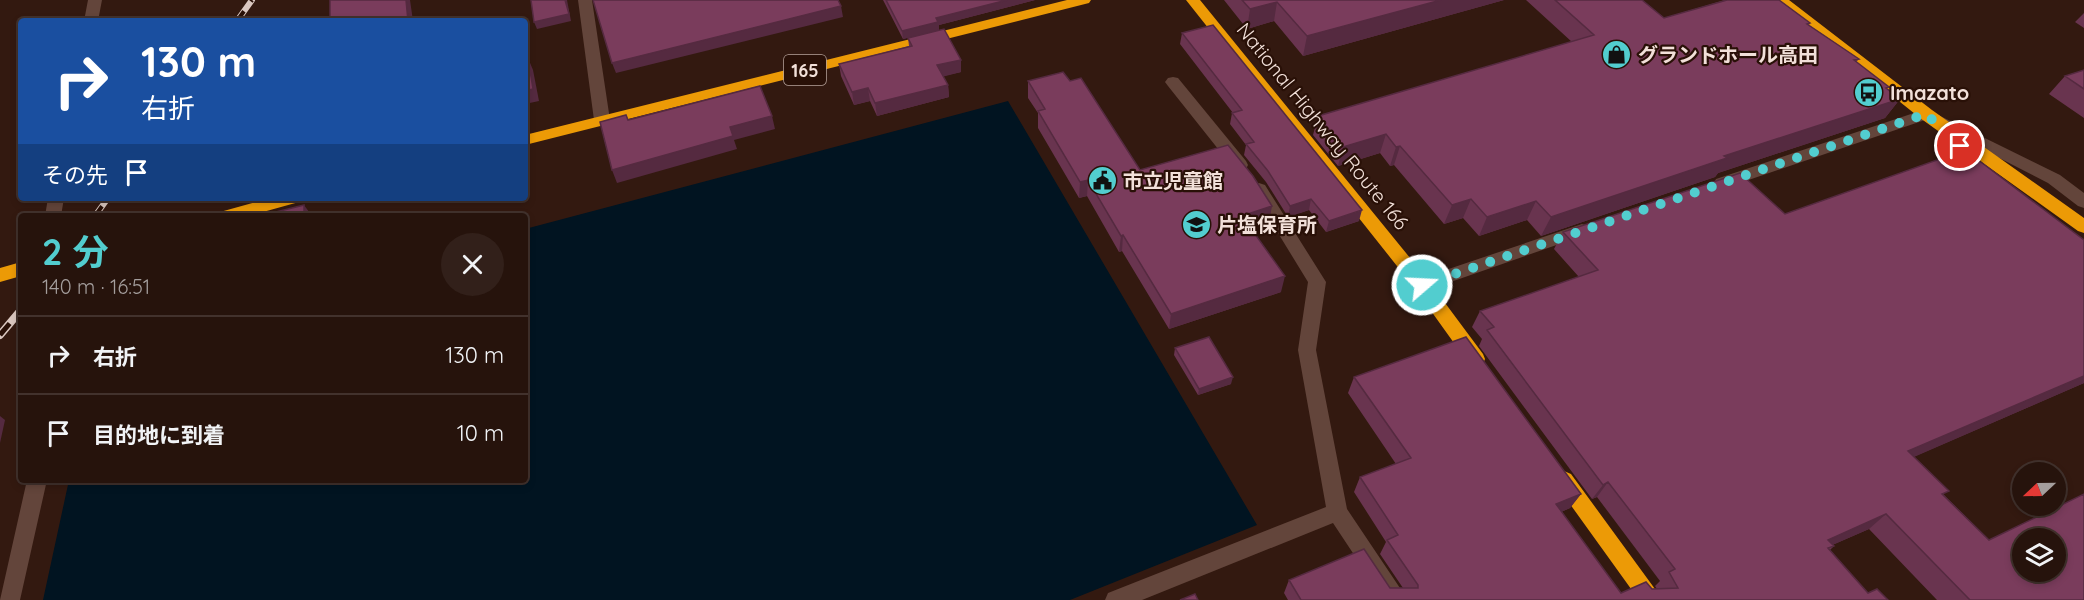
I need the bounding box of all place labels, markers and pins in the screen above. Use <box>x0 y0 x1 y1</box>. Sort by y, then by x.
shop icon: グランドホール高田 <box>1601 38 1633 70</box>
place label: グランドホール高田 <box>1638 42 1818 67</box>
bus stop icon: Imazato <box>1853 76 1885 108</box>
place label: Imazato <box>1890 80 1969 105</box>
pin <box>1934 120 1985 171</box>
public building icon: 市立児童館 <box>1086 164 1118 196</box>
place label: 市立児童館 <box>1123 168 1223 193</box>
school or university icon: 片塩保育所 <box>1180 208 1212 240</box>
place label: 片塩保育所 <box>1217 212 1317 237</box>

